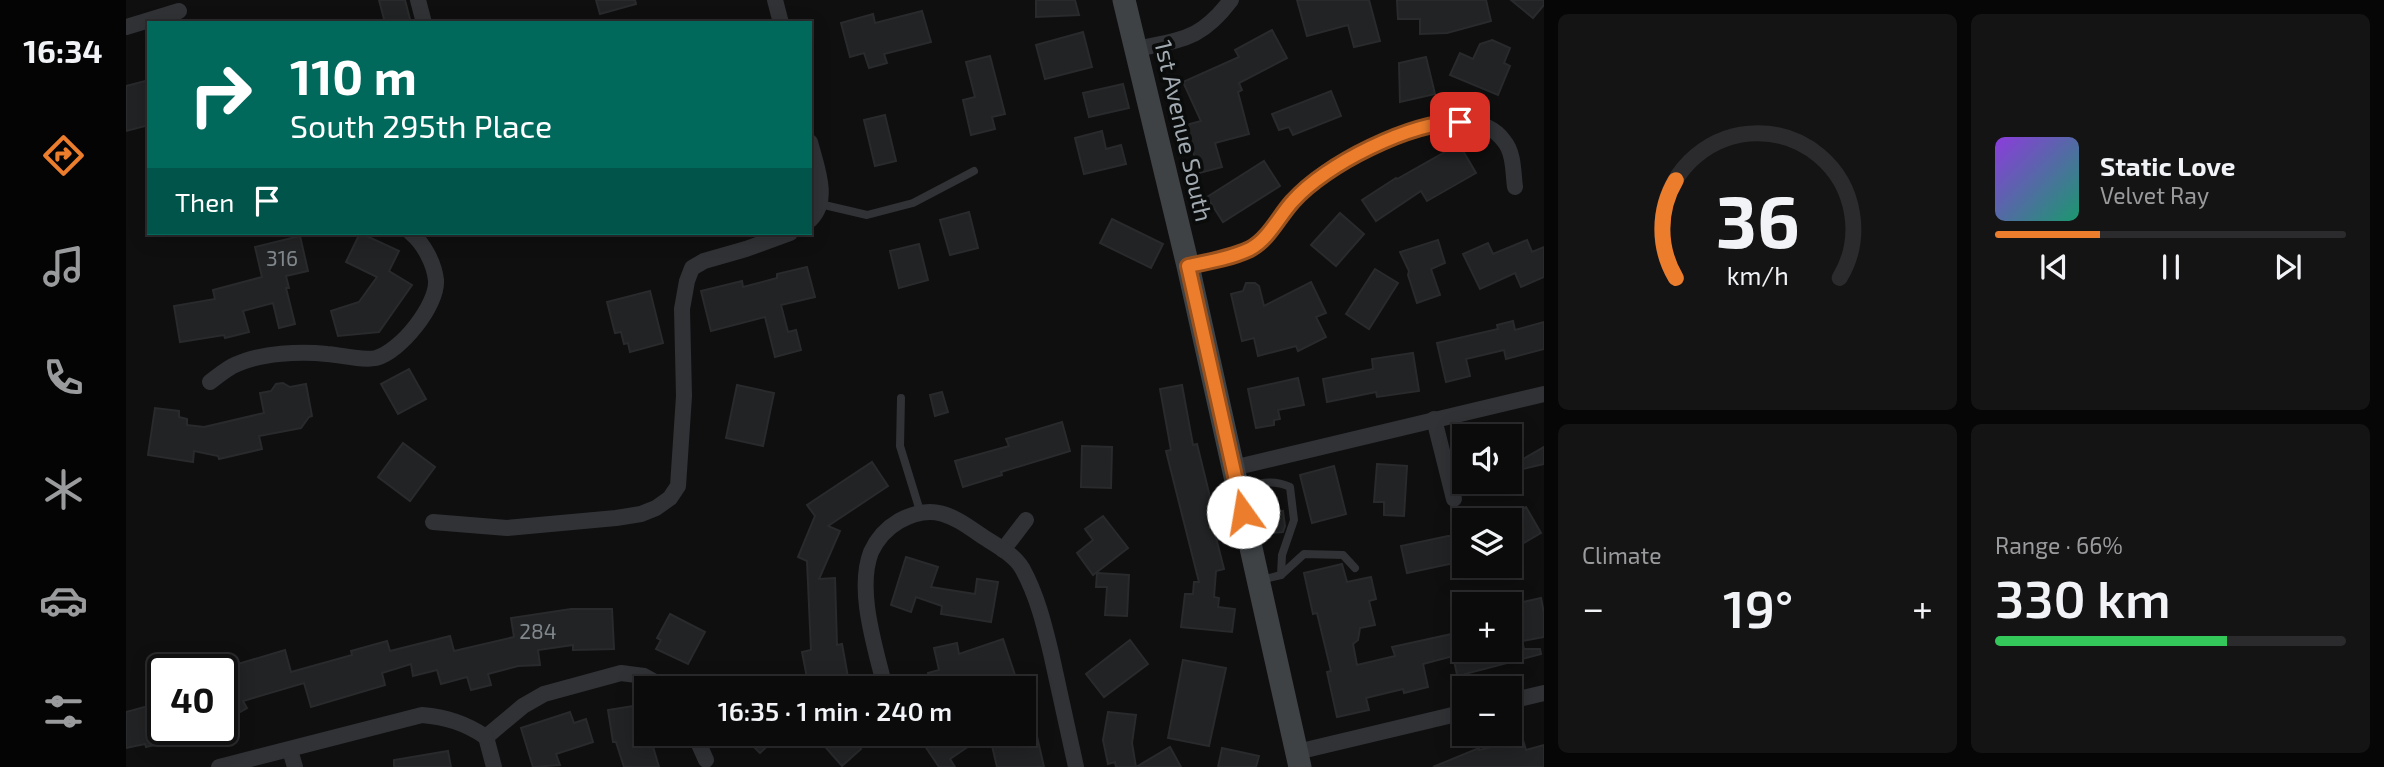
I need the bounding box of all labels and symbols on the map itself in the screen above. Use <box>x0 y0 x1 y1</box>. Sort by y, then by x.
street label: 1st Avenue South <box>1149 37 1219 224</box>
pin <box>1430 92 1490 152</box>
house number: 316 <box>266 245 298 270</box>
position arrow <box>1206 475 1280 549</box>
house number: 284 <box>519 618 557 643</box>
speed limit sign: 40 <box>147 654 238 745</box>

